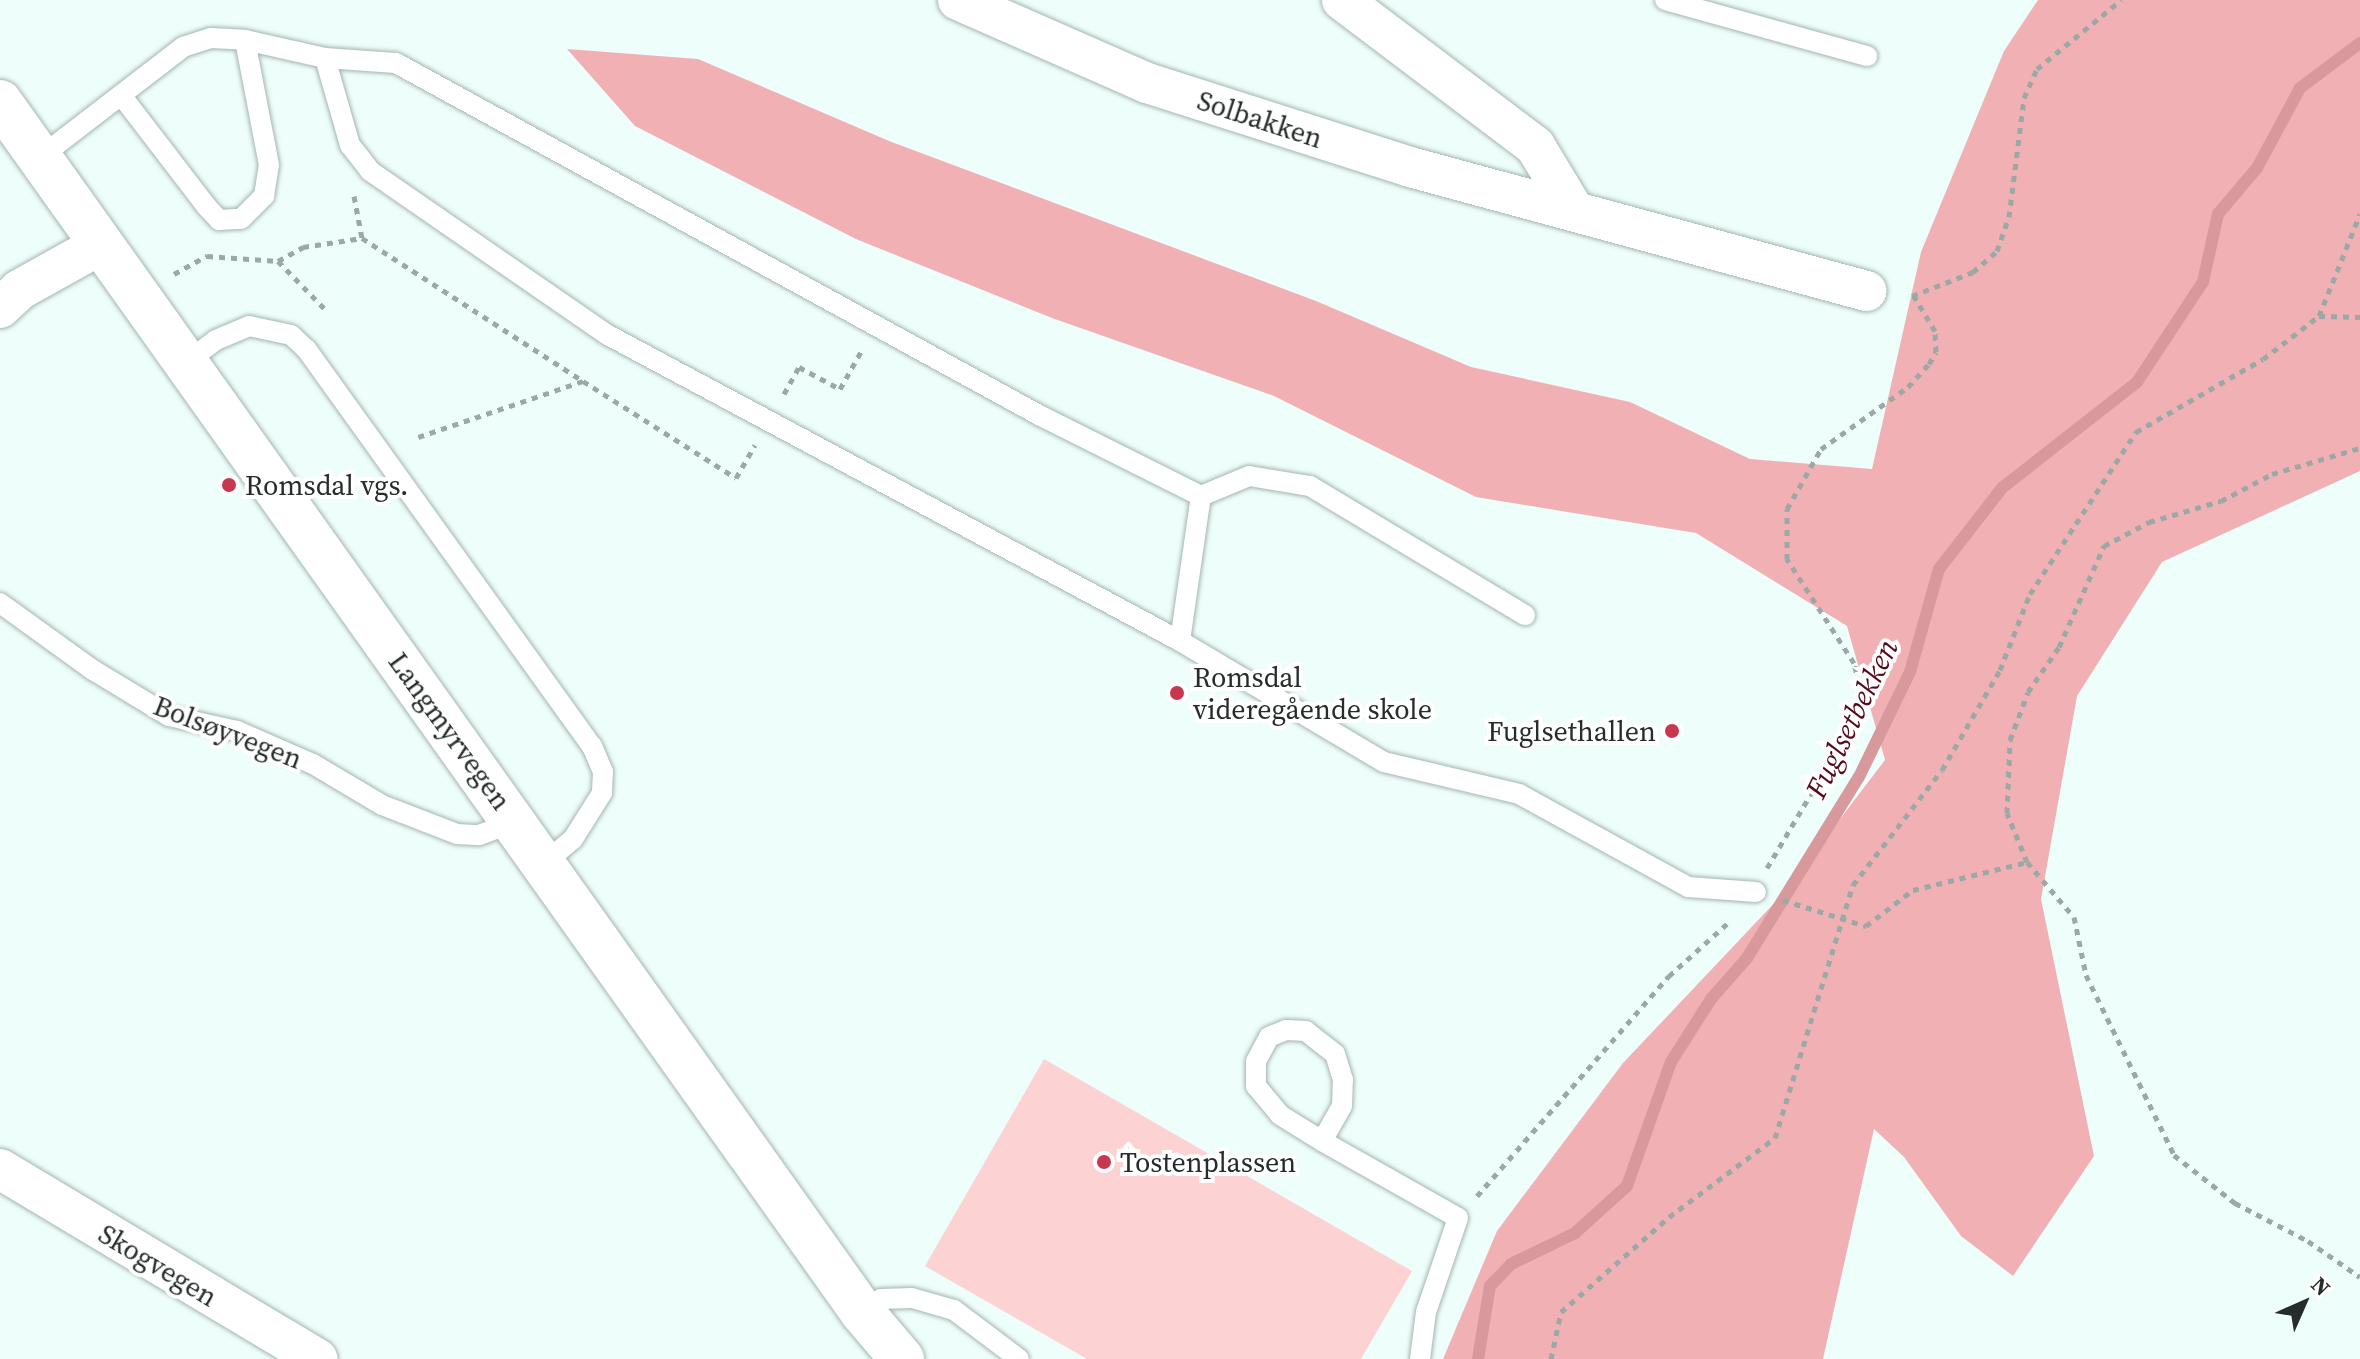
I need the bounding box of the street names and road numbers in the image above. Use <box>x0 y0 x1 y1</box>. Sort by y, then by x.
street label: Solbakken <box>1193 83 1327 155</box>
street label: Langmyrvegen <box>382 646 518 816</box>
street label: Bolsøyvegen <box>149 688 307 776</box>
street label: Skogvegen <box>93 1217 223 1313</box>

